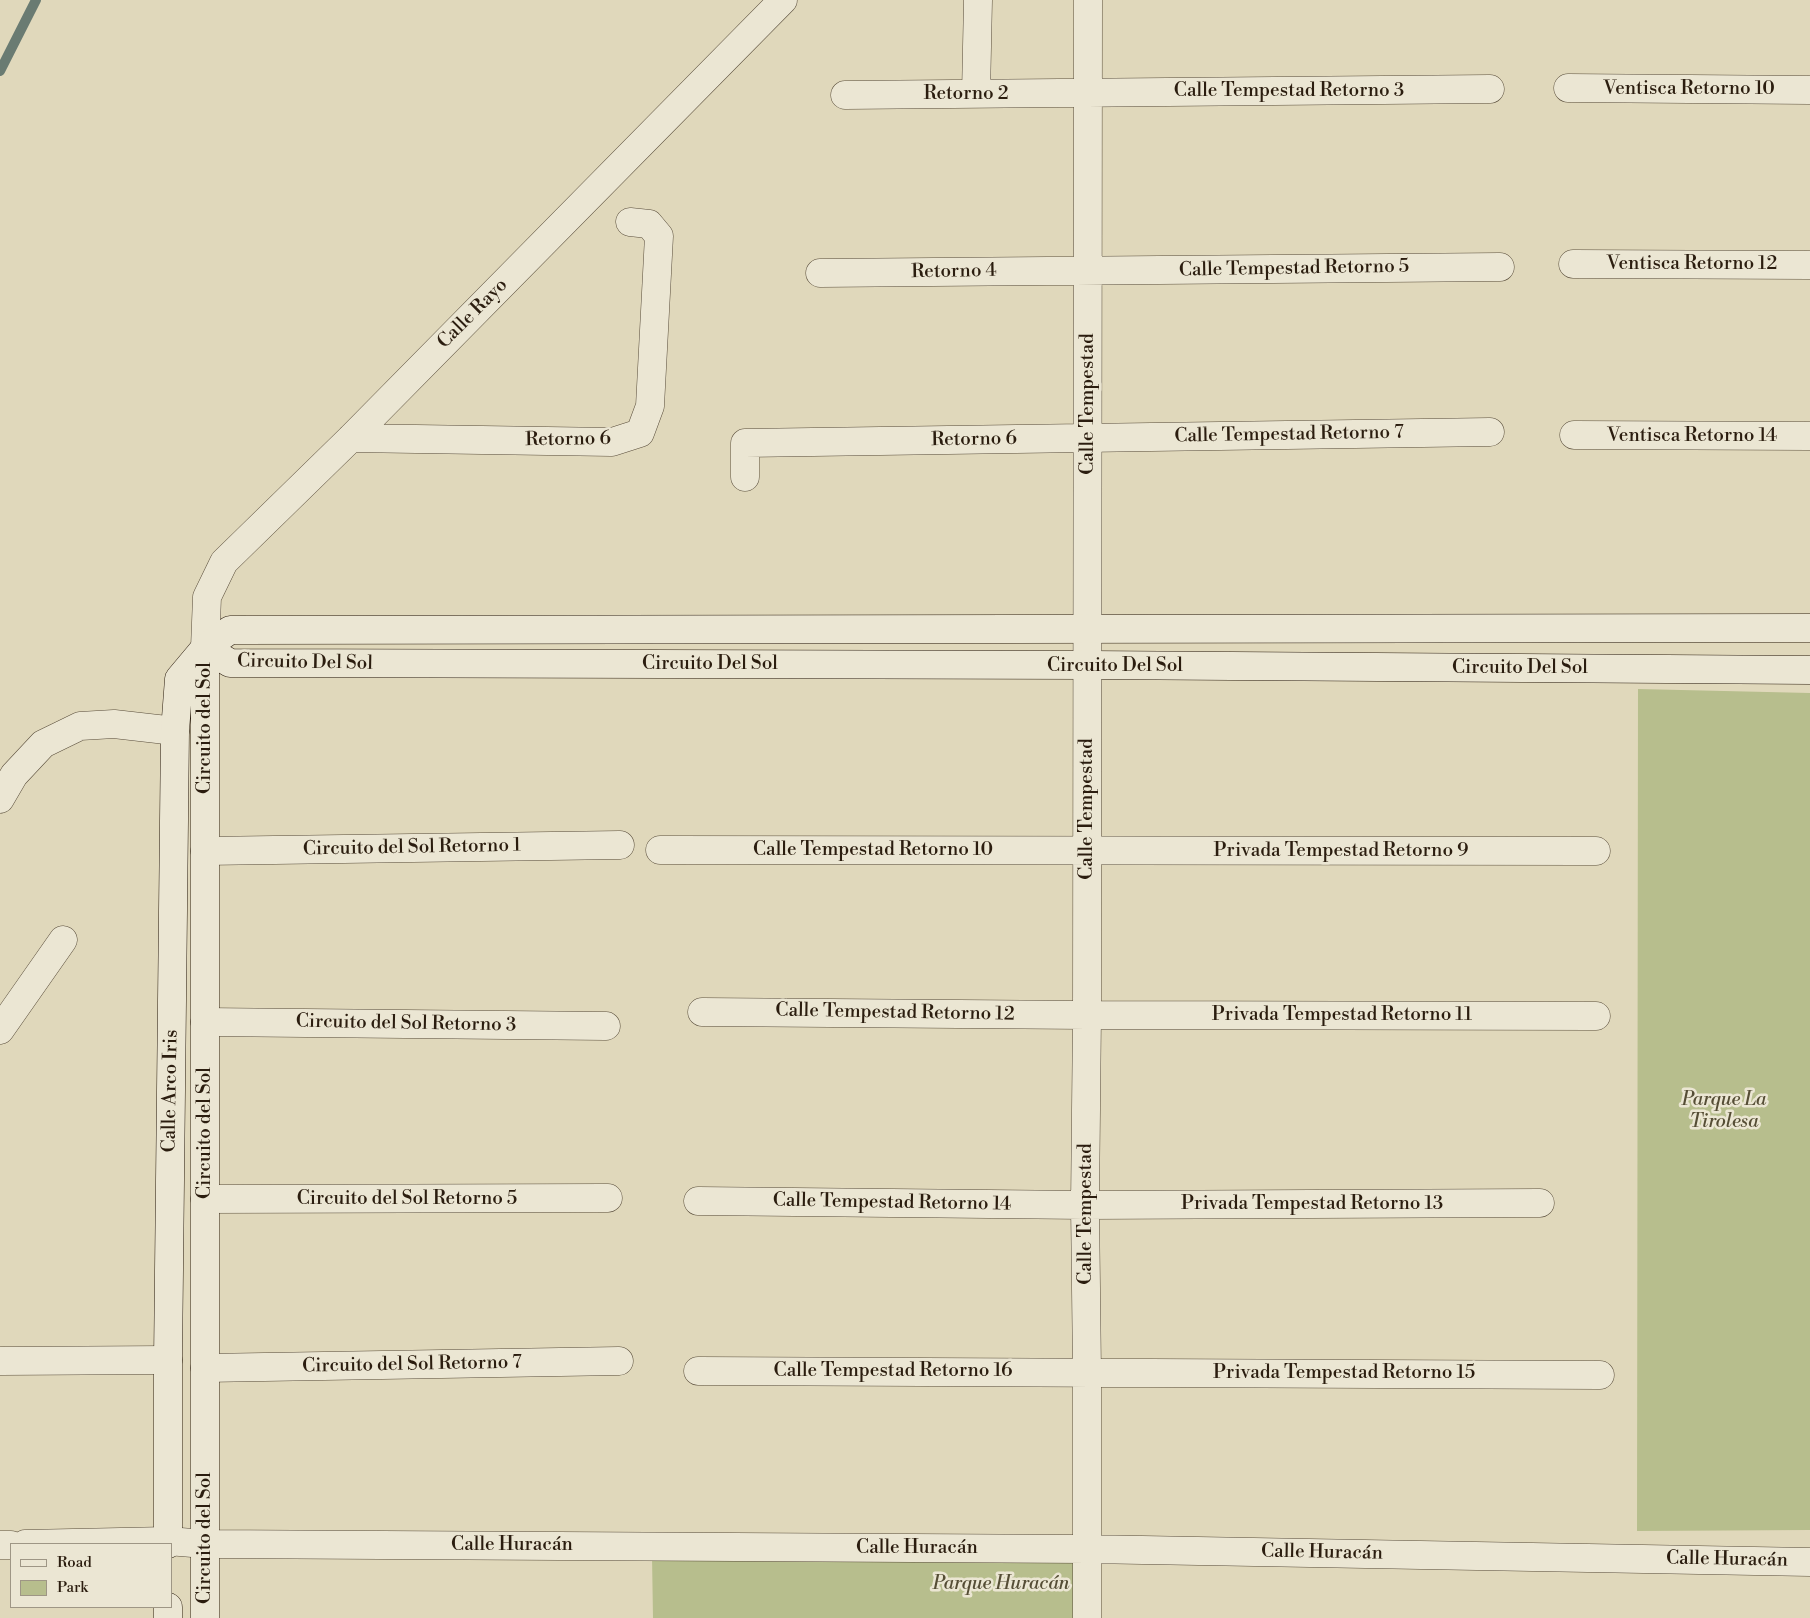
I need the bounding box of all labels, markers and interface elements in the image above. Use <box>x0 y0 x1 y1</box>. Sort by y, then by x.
street label: Ventisca Retorno 10 <box>1603 78 1775 100</box>
street label: Calle Tempestad Retorno 3 <box>1174 80 1404 102</box>
street label: Retorno 2 <box>923 83 1009 105</box>
street label: Ventisca Retorno 12 <box>1607 253 1777 275</box>
street label: Calle Tempestad Retorno 5 <box>1179 256 1409 282</box>
street label: Retorno 4 <box>911 260 997 284</box>
street label: Calle Rayo <box>433 274 513 354</box>
street label: Calle Tempestad <box>1077 333 1099 475</box>
street label: Calle Tempestad Retorno 7 <box>1174 422 1404 448</box>
street label: Ventisca Retorno 14 <box>1607 425 1777 447</box>
street label: Retorno 6 <box>525 428 611 452</box>
street label: Retorno 6 <box>931 428 1017 452</box>
street label: Circuito Del Sol <box>237 650 373 676</box>
street label: Circuito Del Sol <box>642 653 778 675</box>
street label: Circuito Del Sol <box>1047 655 1183 677</box>
street label: Circuito Del Sol <box>1452 657 1588 679</box>
street label: Circuito del Sol <box>194 662 216 794</box>
street label: Calle Tempestad <box>1076 738 1098 880</box>
street label: Circuito del Sol Retorno 1 <box>303 835 521 861</box>
street label: Calle Tempestad Retorno 10 <box>753 839 993 861</box>
street label: Privada Tempestad Retorno 9 <box>1213 840 1469 862</box>
street label: Calle Tempestad Retorno 12 <box>775 1000 1015 1026</box>
street label: Privada Tempestad Retorno 11 <box>1212 1004 1472 1026</box>
street label: Circuito del Sol Retorno 3 <box>296 1011 516 1037</box>
street label: Calle Arco Iris <box>159 1029 183 1153</box>
street label: Circuito del Sol <box>194 1067 216 1199</box>
park label: Parque La Tirolesa <box>1682 1089 1766 1133</box>
street label: Calle Tempestad <box>1075 1143 1097 1285</box>
street label: Circuito del Sol Retorno 5 <box>297 1188 517 1210</box>
street label: Calle Tempestad Retorno 14 <box>773 1190 1011 1216</box>
street label: Privada Tempestad Retorno 13 <box>1181 1193 1443 1215</box>
street label: Circuito del Sol Retorno 7 <box>302 1352 522 1378</box>
street label: Calle Tempestad Retorno 16 <box>774 1360 1012 1382</box>
street label: Privada Tempestad Retorno 15 <box>1213 1362 1475 1384</box>
street label: Circuito del Sol <box>194 1472 216 1604</box>
street label: Calle Huracán <box>451 1534 573 1556</box>
street label: Calle Huracán <box>856 1537 978 1559</box>
street label: Calle Huracán <box>1261 1541 1383 1565</box>
legend <box>10 1543 172 1608</box>
street label: Calle Huracán <box>1666 1548 1788 1572</box>
text: Road <box>57 1553 92 1572</box>
park label: Parque Huracán <box>933 1573 1069 1595</box>
text: Park <box>57 1578 88 1597</box>

